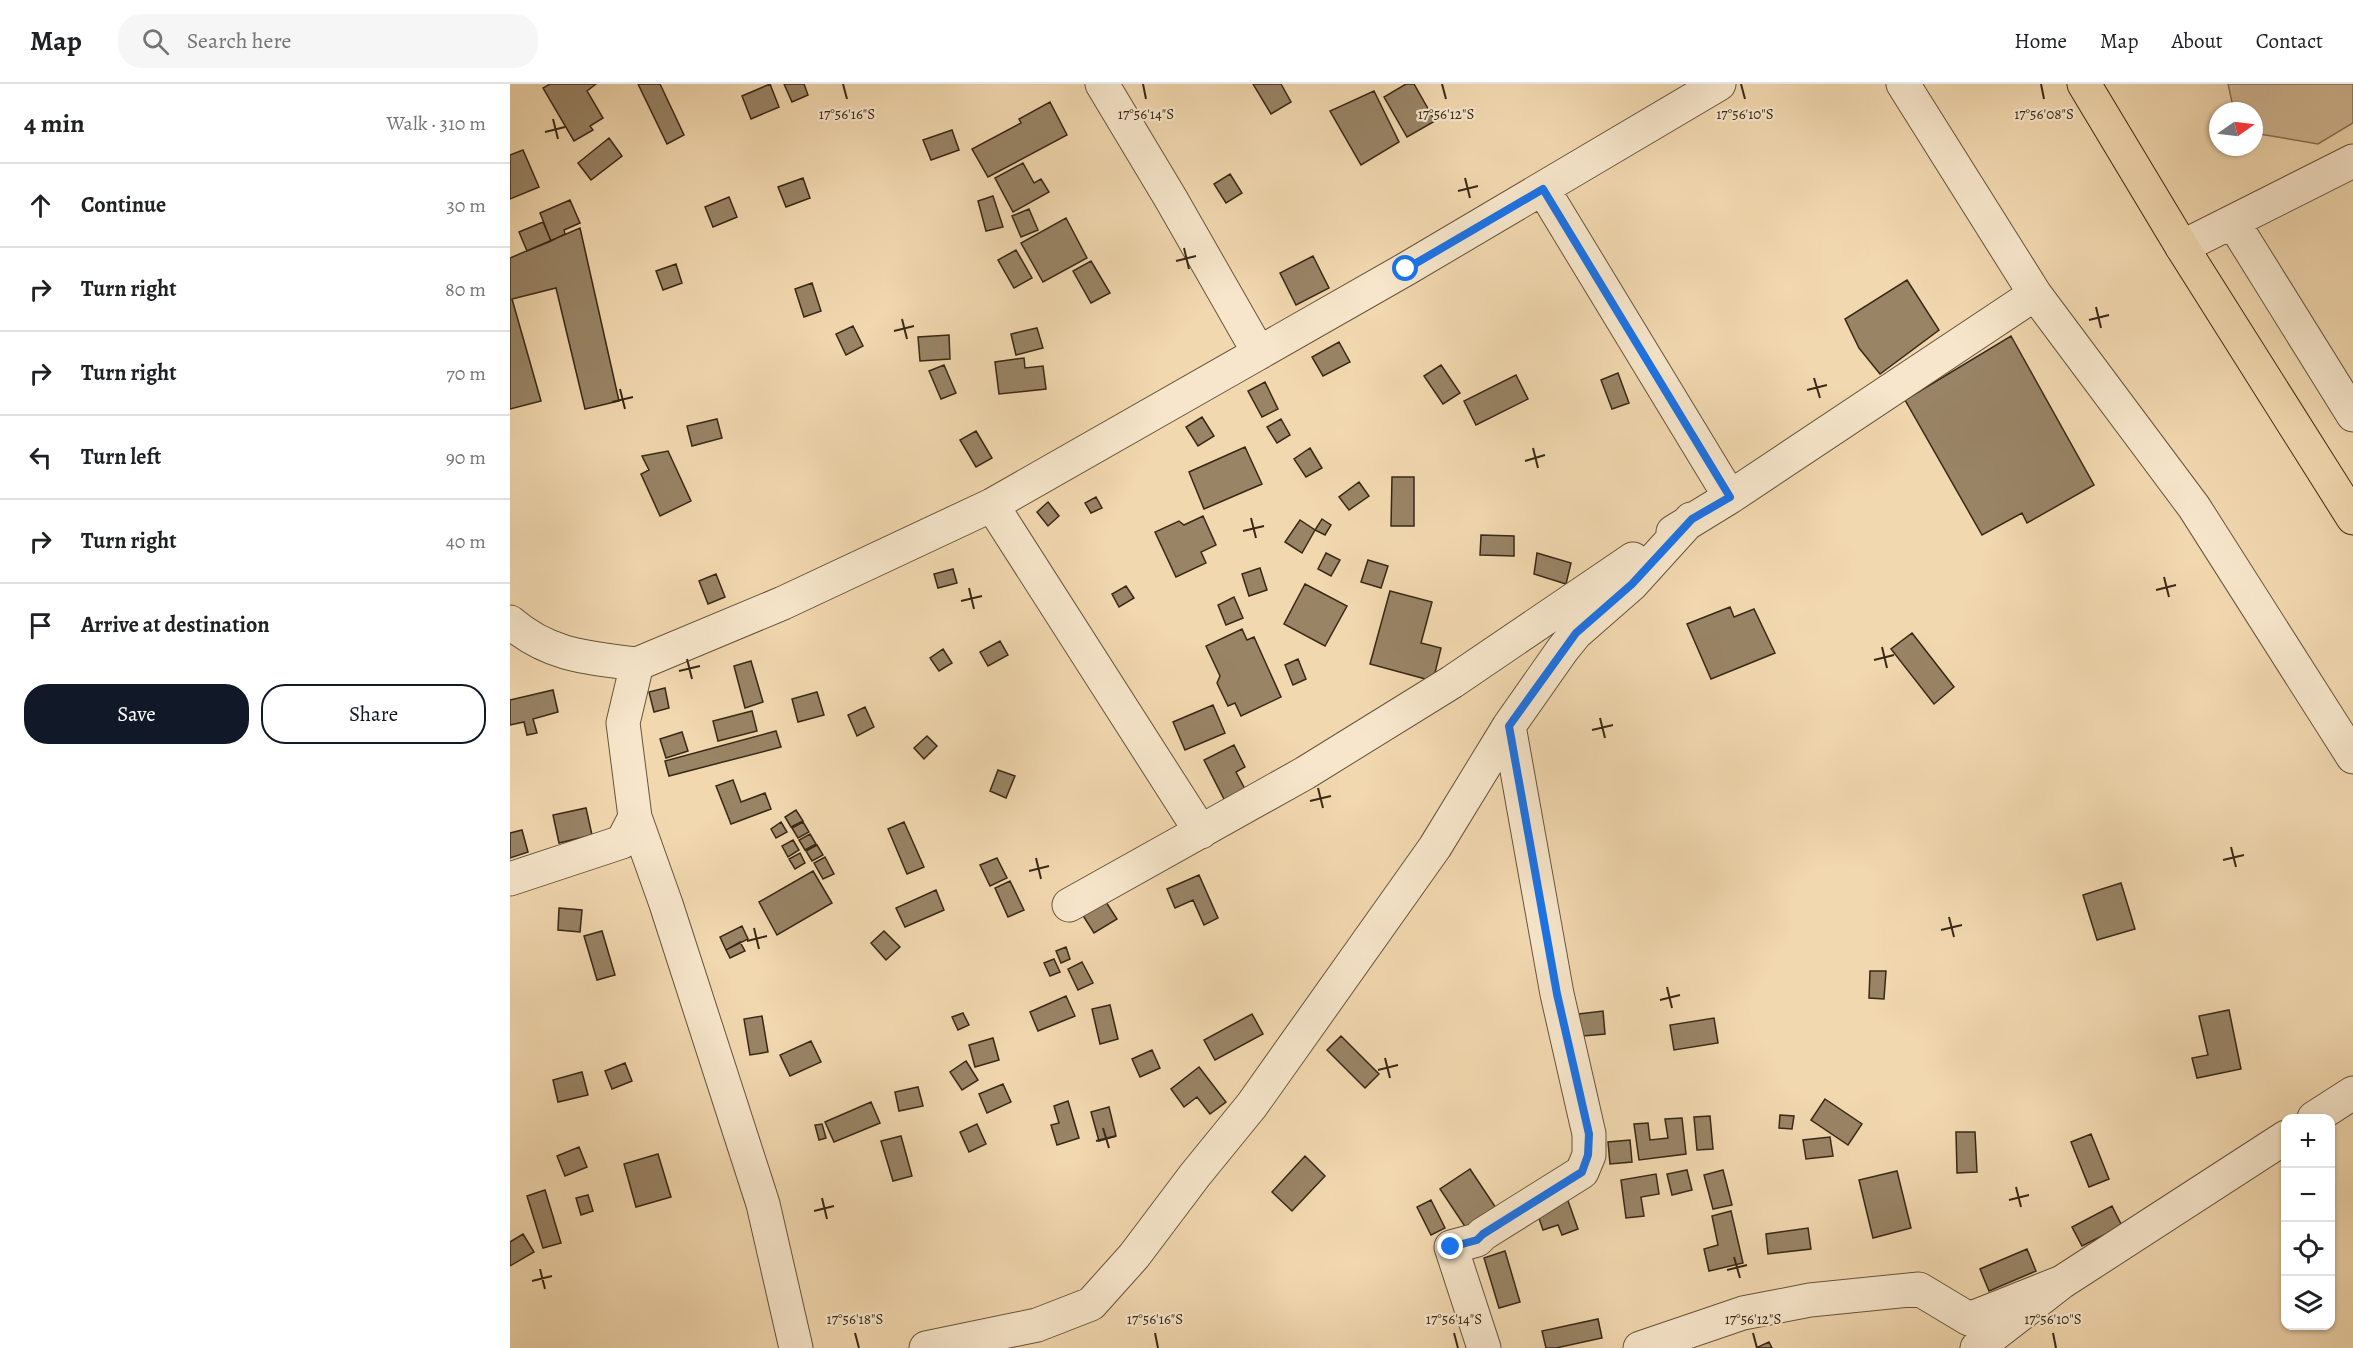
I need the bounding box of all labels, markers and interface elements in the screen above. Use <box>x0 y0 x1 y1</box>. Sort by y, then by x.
search box <box>118 14 538 68</box>
text: Map <box>30 22 82 60</box>
icon: search <box>139 25 172 58</box>
text: Search here <box>187 26 291 56</box>
text: Home <box>2014 27 2067 55</box>
text: Map <box>2100 27 2138 55</box>
text: About <box>2171 27 2223 55</box>
text: Contact <box>2256 27 2323 55</box>
north arrow <box>2209 102 2263 156</box>
text: 17°56'16"S <box>819 104 875 124</box>
text: 17°56'14"S <box>1118 104 1174 124</box>
text: 17°56'12"S <box>1418 104 1474 124</box>
text: 17°56'10"S <box>1716 104 1774 124</box>
text: 17°56'08"S <box>2014 104 2074 124</box>
text: 4 min <box>24 106 85 141</box>
text: Walk · 310 m <box>387 110 486 137</box>
icon: ahead <box>24 189 57 222</box>
text: Continue <box>81 190 166 220</box>
text: 30 m <box>446 192 486 219</box>
route start <box>1392 255 1418 281</box>
icon: right <box>24 273 57 306</box>
text: Turn right <box>81 274 177 304</box>
text: 80 m <box>445 276 486 303</box>
icon: right <box>24 357 57 390</box>
text: Turn right <box>81 358 177 388</box>
text: 70 m <box>446 360 486 387</box>
icon: left <box>24 441 57 474</box>
text: Turn left <box>81 442 161 472</box>
text: 90 m <box>446 444 486 471</box>
icon: right <box>24 525 57 558</box>
text: Turn right <box>81 526 177 556</box>
text: 40 m <box>446 528 486 555</box>
icon: arrive <box>24 609 57 642</box>
text: Arrive at destination <box>81 610 270 640</box>
button: Save <box>24 684 249 744</box>
button: Share <box>261 684 486 744</box>
map controls <box>2281 1114 2335 1330</box>
button: + <box>2281 1114 2335 1168</box>
button: − <box>2281 1168 2335 1222</box>
button: locate <box>2281 1222 2335 1276</box>
route end <box>1437 1233 1463 1259</box>
button: layers <box>2281 1276 2335 1330</box>
text: 17°56'18"S <box>827 1309 883 1329</box>
text: 17°56'16"S <box>1127 1309 1183 1329</box>
text: 17°56'14"S <box>1426 1309 1482 1329</box>
text: 17°56'12"S <box>1725 1309 1781 1329</box>
text: 17°56'10"S <box>2024 1309 2082 1329</box>

